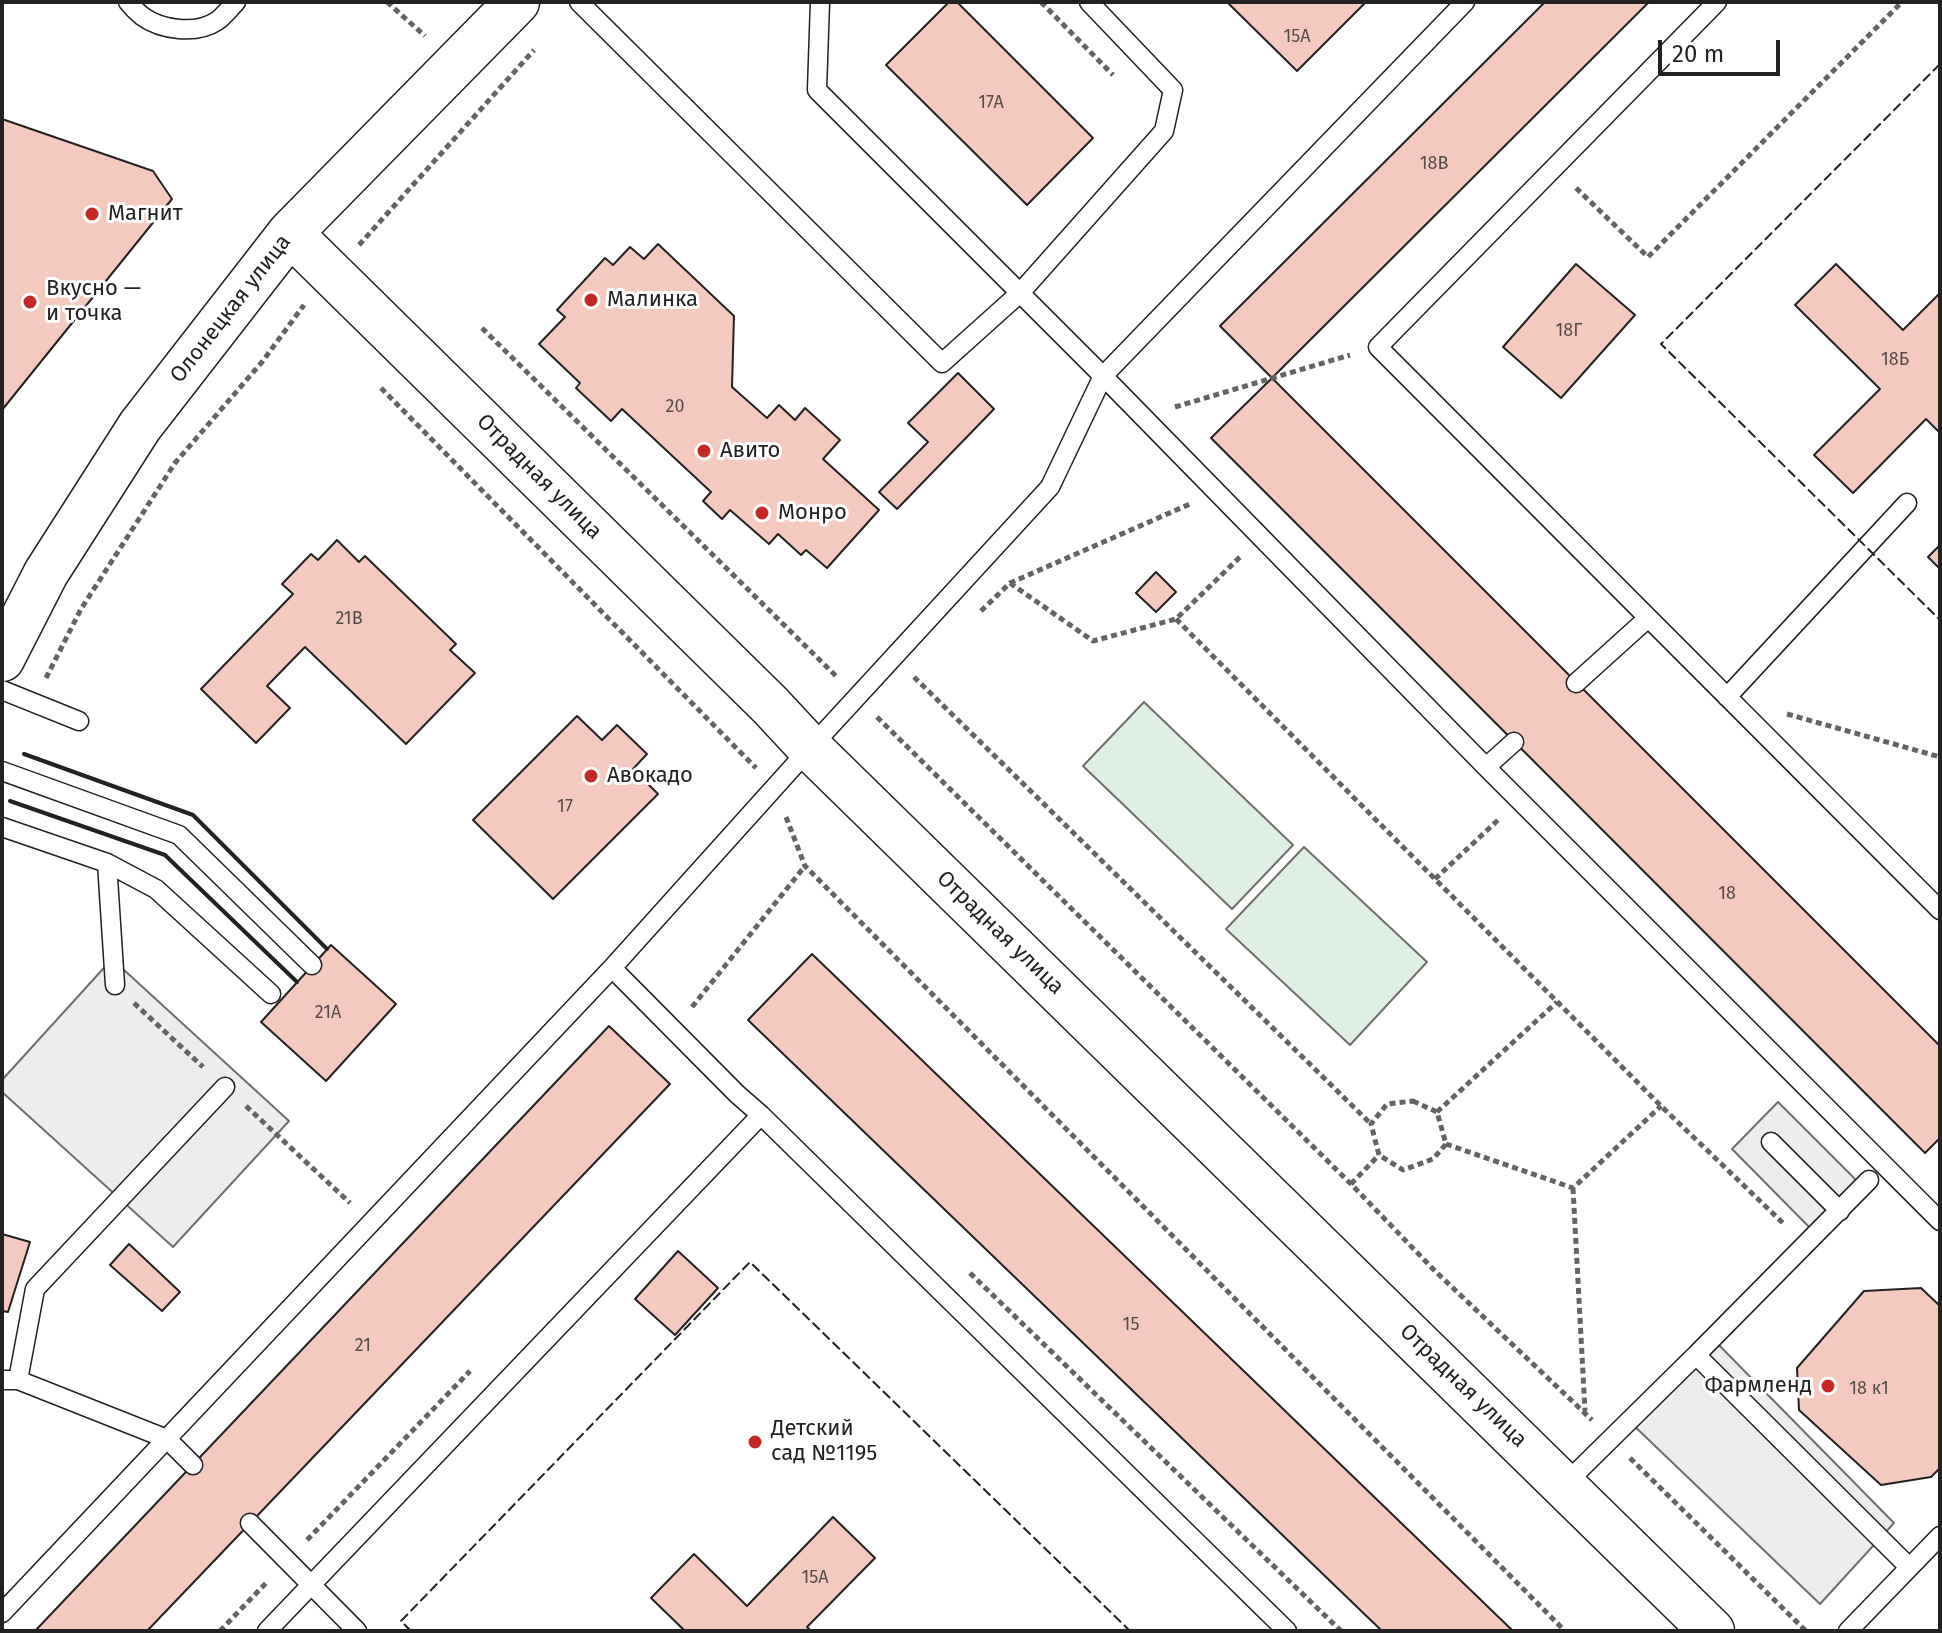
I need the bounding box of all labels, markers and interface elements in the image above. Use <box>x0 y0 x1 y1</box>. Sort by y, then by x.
scale bar <box>1662 24 1784 74</box>
house number: 15А <box>1283 26 1311 48</box>
text: 20 m <box>1672 40 1724 68</box>
house number: 17А <box>978 92 1004 114</box>
house number: 18В <box>1420 153 1448 175</box>
place label: Магнит <box>108 201 183 227</box>
marker: Магнит <box>83 205 101 223</box>
street label: Олонецкая улица <box>165 230 297 388</box>
place label: Вкусно — и точка <box>46 276 141 328</box>
place label: Малинка <box>607 287 698 313</box>
marker: Малинка <box>582 291 600 309</box>
marker: Вкусно — и точка <box>21 293 39 311</box>
house number: 18Г <box>1556 320 1582 342</box>
house number: 18Б <box>1881 349 1909 371</box>
house number: 20 <box>666 396 684 418</box>
street label: Отрадная улица <box>471 409 607 545</box>
place label: Авито <box>720 438 780 464</box>
marker: Авито <box>695 442 713 460</box>
place label: Монро <box>778 500 847 526</box>
marker: Монро <box>753 504 771 522</box>
house number: 21В <box>335 608 363 630</box>
place label: Авокадо <box>607 763 693 789</box>
marker: Авокадо <box>582 767 600 785</box>
house number: 17 <box>557 796 573 818</box>
street label: Отрадная улица <box>931 866 1069 1000</box>
house number: 18 <box>1718 883 1736 905</box>
house number: 21А <box>315 1002 341 1024</box>
house number: 15 <box>1123 1314 1139 1336</box>
street label: Отрадная улица <box>1394 1319 1532 1453</box>
house number: 21 <box>355 1335 371 1357</box>
place label: Фармленд <box>1704 1373 1812 1399</box>
marker: Фармленд <box>1819 1377 1837 1395</box>
house number: 18 к1 <box>1849 1378 1889 1400</box>
place label: Детский сад №1195 <box>771 1416 877 1468</box>
marker: Детский сад №1195 <box>746 1433 764 1451</box>
house number: 15А <box>801 1567 829 1589</box>

